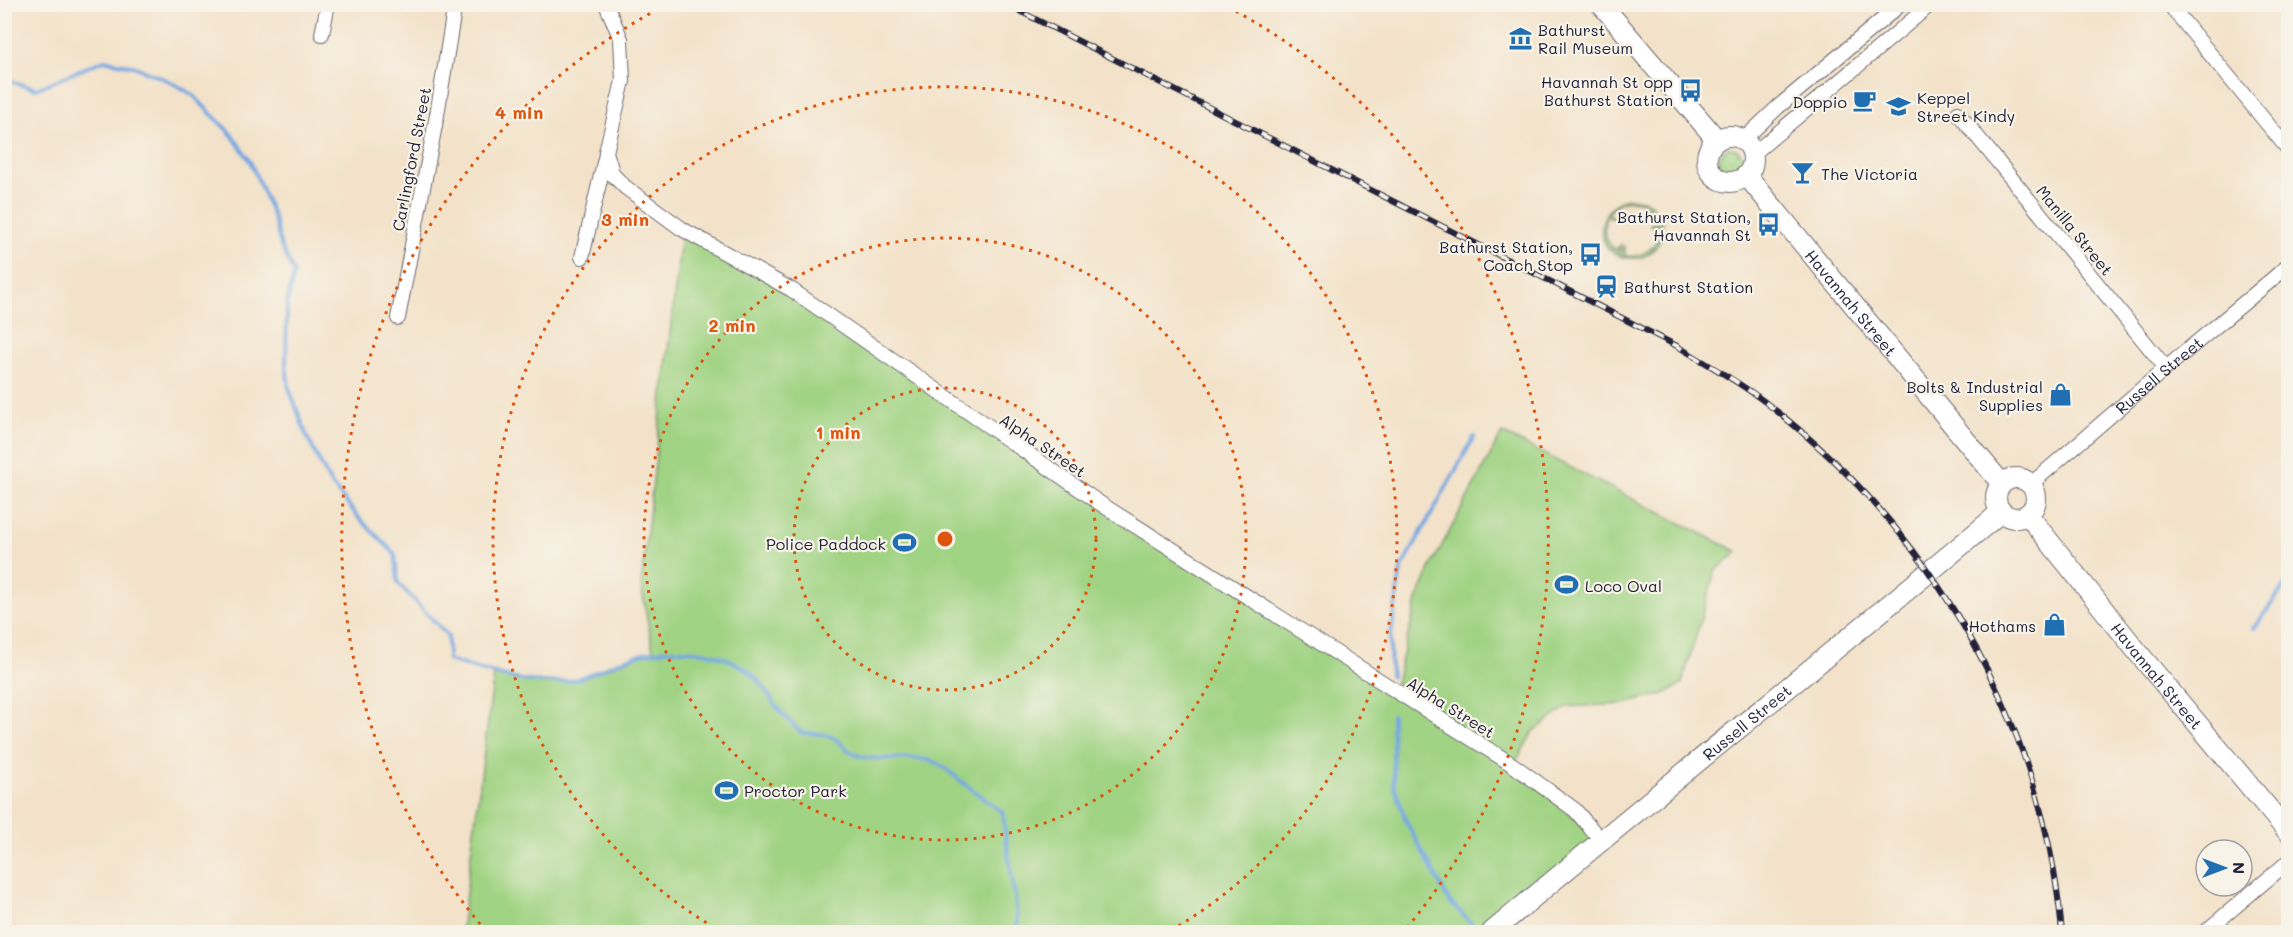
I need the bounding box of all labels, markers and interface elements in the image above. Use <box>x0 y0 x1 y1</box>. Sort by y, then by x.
place label: Bathurst Rail Museum <box>1538 19 1633 58</box>
museum icon: Bathurst Rail Museum <box>1507 25 1533 51</box>
place label: Havannah St opp Bathurst Station <box>1541 71 1673 110</box>
bus stop icon: Havannah St opp Bathurst Station <box>1678 77 1704 103</box>
street label: Carlingford Street <box>387 85 435 233</box>
place label: Keppel Street Kindy <box>1917 87 2015 126</box>
cafe icon: Doppio <box>1852 88 1878 114</box>
place label: Doppio <box>1792 91 1847 112</box>
school or university icon: Keppel Street Kindy <box>1886 93 1912 119</box>
text: 4 min <box>495 100 543 124</box>
bar icon: The Victoria <box>1790 160 1816 186</box>
place label: The Victoria <box>1821 163 1918 184</box>
street label: Manilla Street <box>2032 180 2118 280</box>
place label: Bathurst Station, Havannah St <box>1617 206 1751 245</box>
text: 3 min <box>601 207 649 231</box>
bus stop icon: Bathurst Station, Havannah St <box>1756 212 1782 238</box>
place label: Bathurst Station, Coach Stop <box>1439 236 1573 275</box>
bus stop icon: Bathurst Station, Coach Stop <box>1578 242 1604 268</box>
street label: Havannah Street <box>1801 245 1902 360</box>
station icon: Bathurst Station <box>1593 273 1619 299</box>
place label: Bathurst Station <box>1624 276 1753 297</box>
text: 2 min <box>708 313 756 337</box>
street label: Russell Street <box>2110 332 2207 418</box>
place label: Bolts & Industrial Supplies <box>1906 376 2043 415</box>
shop icon: Bolts & Industrial Supplies <box>2048 382 2074 408</box>
street label: Alpha Street <box>996 408 1090 482</box>
text: 1 min <box>815 420 861 444</box>
centre of rings <box>935 529 955 549</box>
sports icon: Police Paddock <box>891 530 917 556</box>
place label: Police Paddock <box>766 533 886 554</box>
sports icon: Loco Oval <box>1554 572 1580 598</box>
place label: Loco Oval <box>1585 575 1662 596</box>
shop icon: Hothams <box>2041 612 2067 638</box>
place label: Hothams <box>1969 615 2036 636</box>
street label: Havannah Street <box>2107 618 2208 733</box>
street label: Alpha Street <box>1403 672 1499 742</box>
street label: Russell Street <box>1698 679 1795 764</box>
sports icon: Proctor Park <box>713 777 739 803</box>
place label: Proctor Park <box>744 780 847 801</box>
north arrow <box>2194 838 2254 898</box>
text: N <box>2229 862 2250 874</box>

